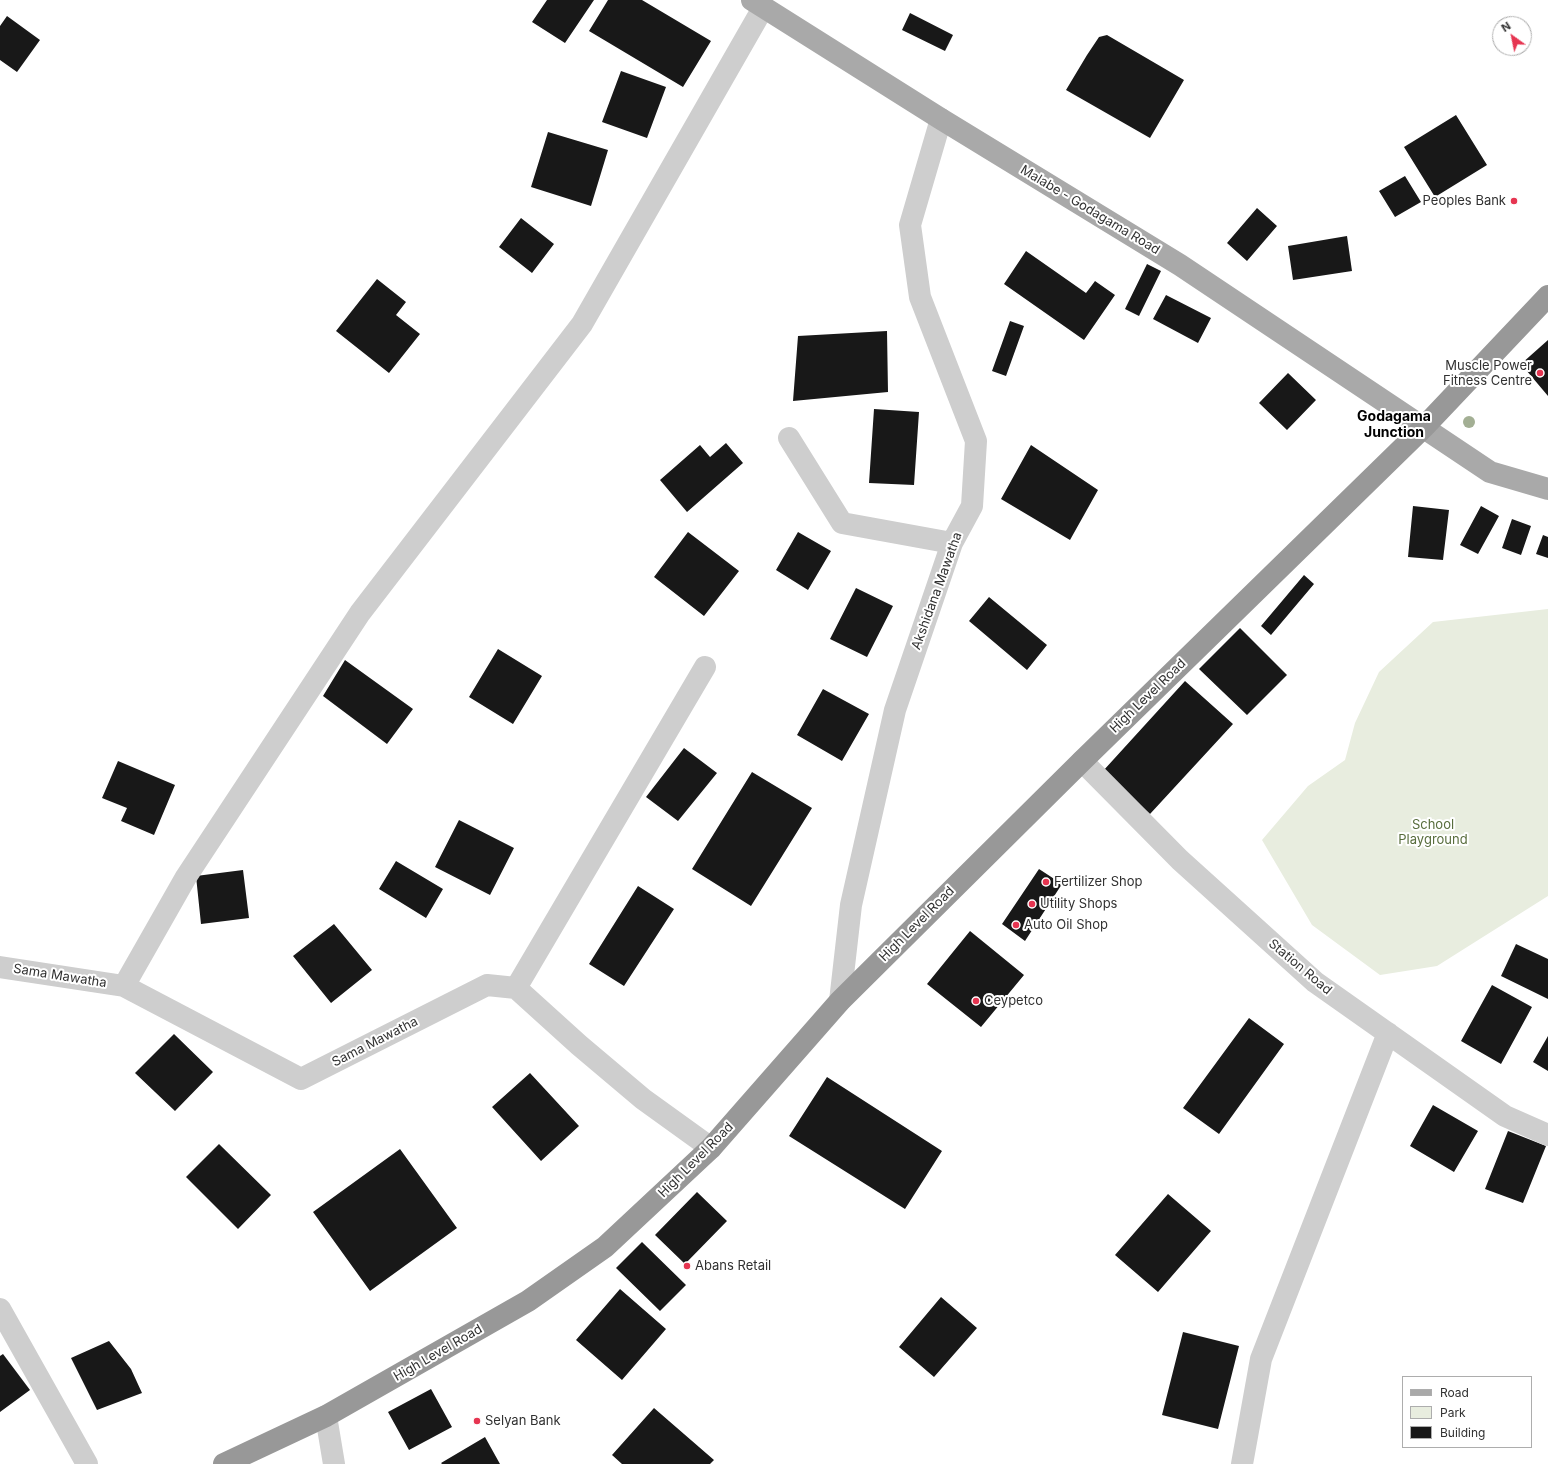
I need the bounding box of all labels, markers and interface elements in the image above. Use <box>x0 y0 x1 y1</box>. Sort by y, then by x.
north arrow <box>1492 16 1532 56</box>
text: N <box>1499 19 1513 35</box>
street label: Malabe - Godagama Road <box>1017 162 1163 258</box>
place label: Peoples Bank <box>1423 193 1506 209</box>
marker: Peoples Bank <box>1509 196 1519 206</box>
place label: Muscle Power Fitness Centre <box>1443 358 1532 389</box>
marker: Muscle Power Fitness Centre <box>1535 368 1545 378</box>
district label: Godagama Junction <box>1357 409 1431 442</box>
street label: Akshidana Mawatha <box>908 530 966 652</box>
street label: High Level Road <box>1107 656 1189 736</box>
park label: School Playground <box>1398 817 1468 848</box>
place label: Fertilizer Shop <box>1054 874 1142 890</box>
marker: Fertilizer Shop <box>1041 877 1051 887</box>
street label: High Level Road <box>876 883 958 965</box>
place label: Utility Shops <box>1040 896 1117 912</box>
marker: Utility Shops <box>1027 899 1037 909</box>
place label: Auto Oil Shop <box>1024 917 1108 933</box>
marker: Auto Oil Shop <box>1011 920 1021 930</box>
street label: Station Road <box>1265 936 1335 998</box>
street label: Sama Mawatha <box>12 961 108 991</box>
place label: Ceypetco <box>984 993 1043 1009</box>
marker: Ceypetco <box>971 996 981 1006</box>
street label: Sama Mawatha <box>329 1014 421 1070</box>
street label: High Level Road <box>655 1119 737 1201</box>
place label: Abans Retail <box>695 1258 771 1274</box>
marker: Abans Retail <box>682 1261 692 1271</box>
street label: High Level Road <box>391 1321 485 1385</box>
legend <box>1402 1376 1532 1448</box>
text: Road <box>1440 1385 1469 1400</box>
text: Park <box>1440 1405 1466 1420</box>
place label: Selyan Bank <box>485 1413 561 1429</box>
marker: Selyan Bank <box>472 1416 482 1426</box>
text: Building <box>1440 1425 1485 1440</box>

